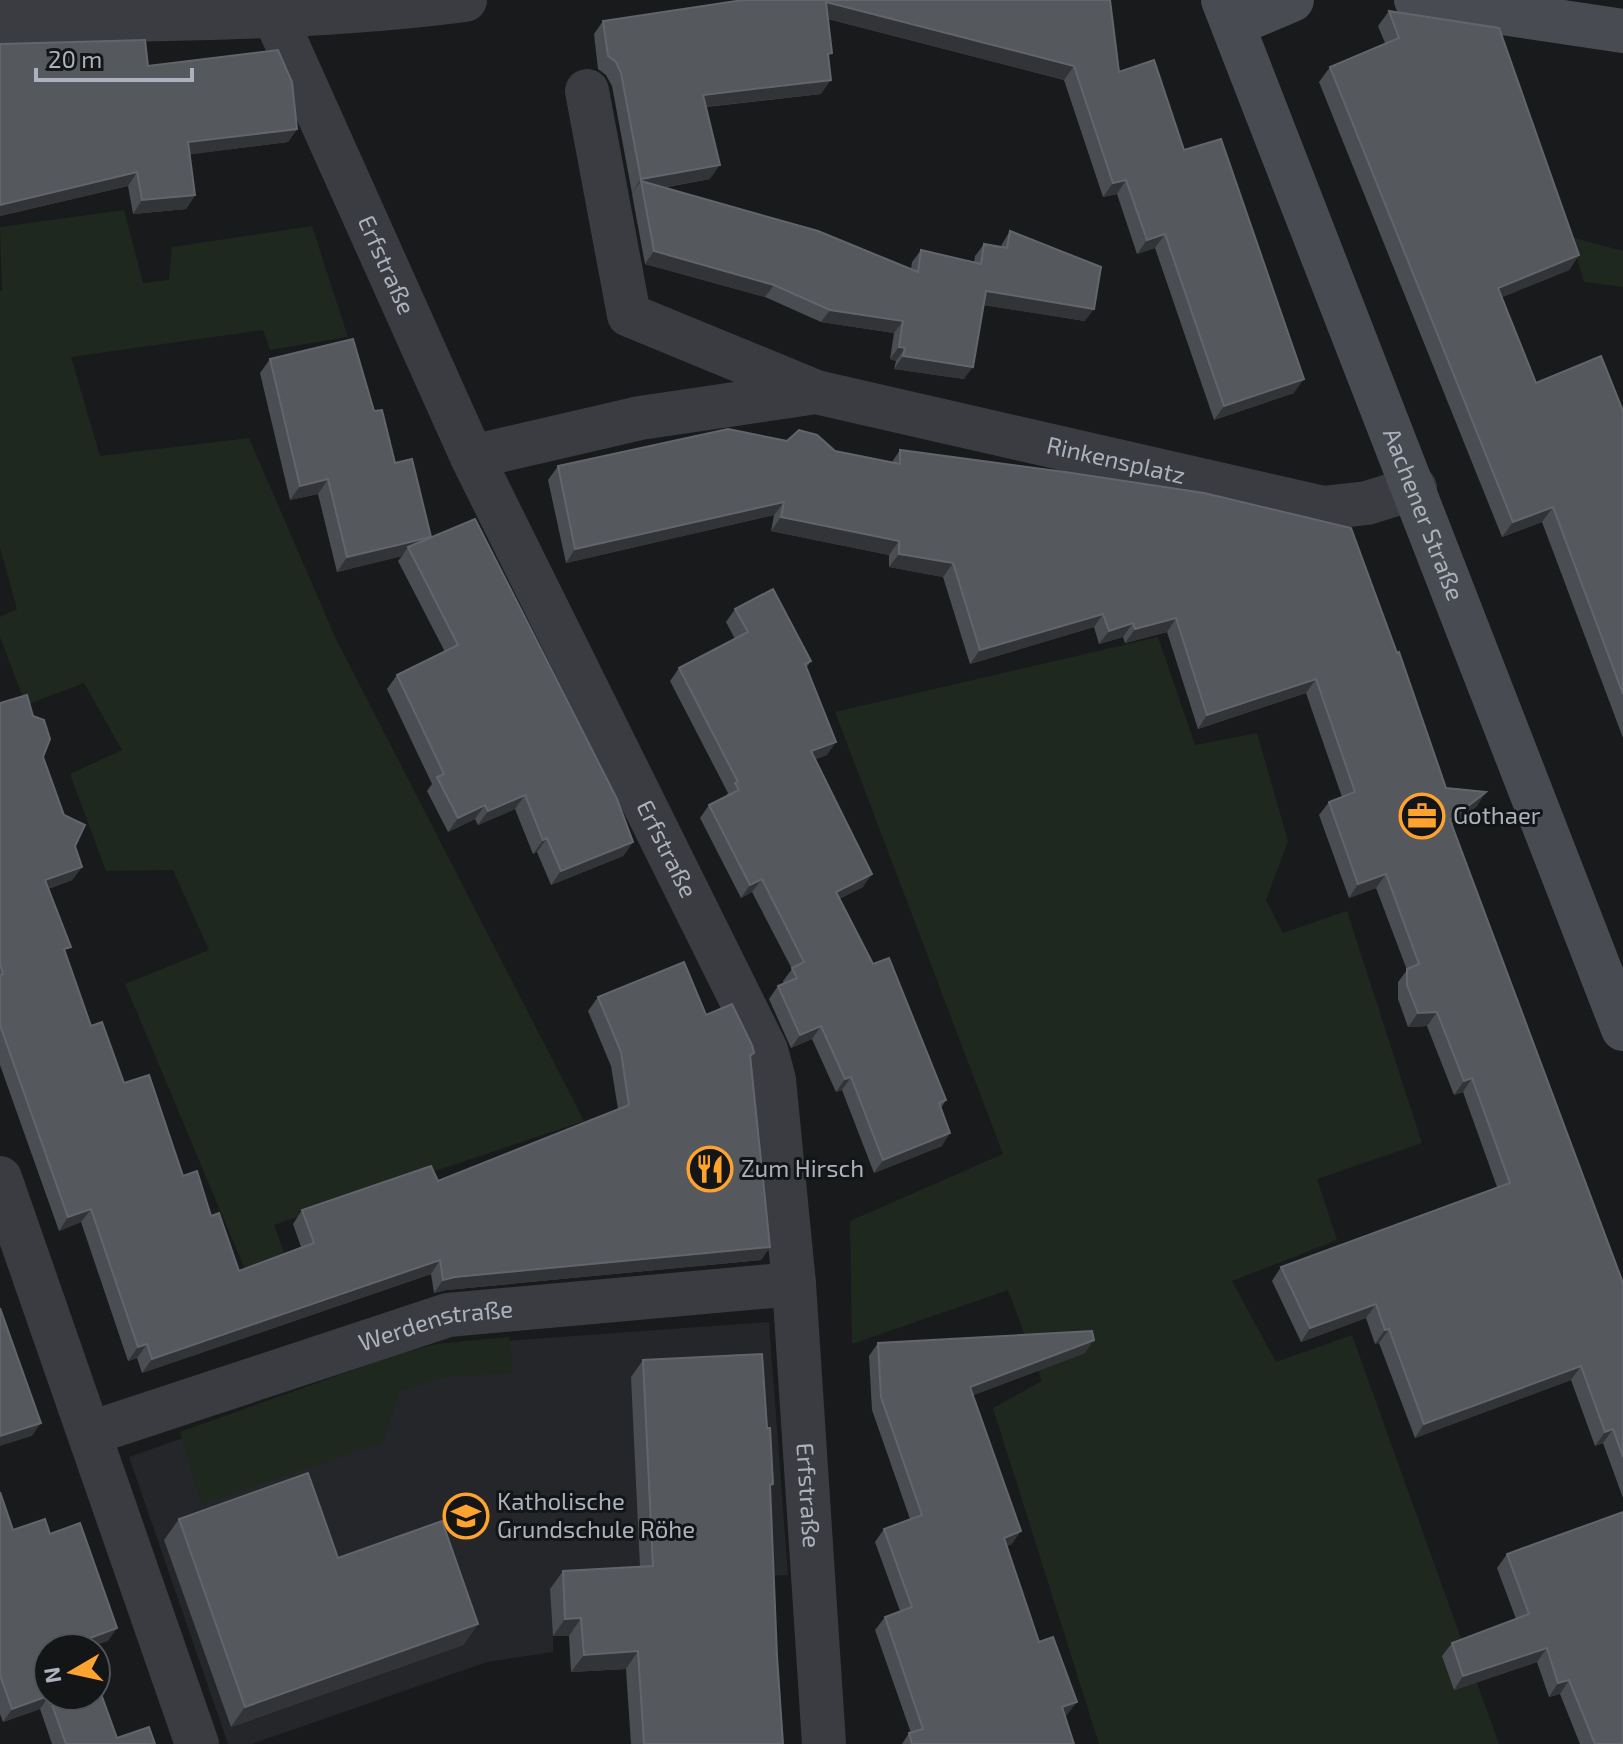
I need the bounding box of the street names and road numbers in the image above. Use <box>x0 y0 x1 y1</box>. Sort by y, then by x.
street label: Erfstraße <box>353 210 422 318</box>
street label: Aachener Straße <box>1378 424 1471 604</box>
street label: Rinkensplatz <box>1044 429 1188 489</box>
street label: Erfstraße <box>631 795 704 902</box>
street label: Werdenstraße <box>354 1293 514 1357</box>
street label: Erfstraße <box>791 1442 827 1549</box>

